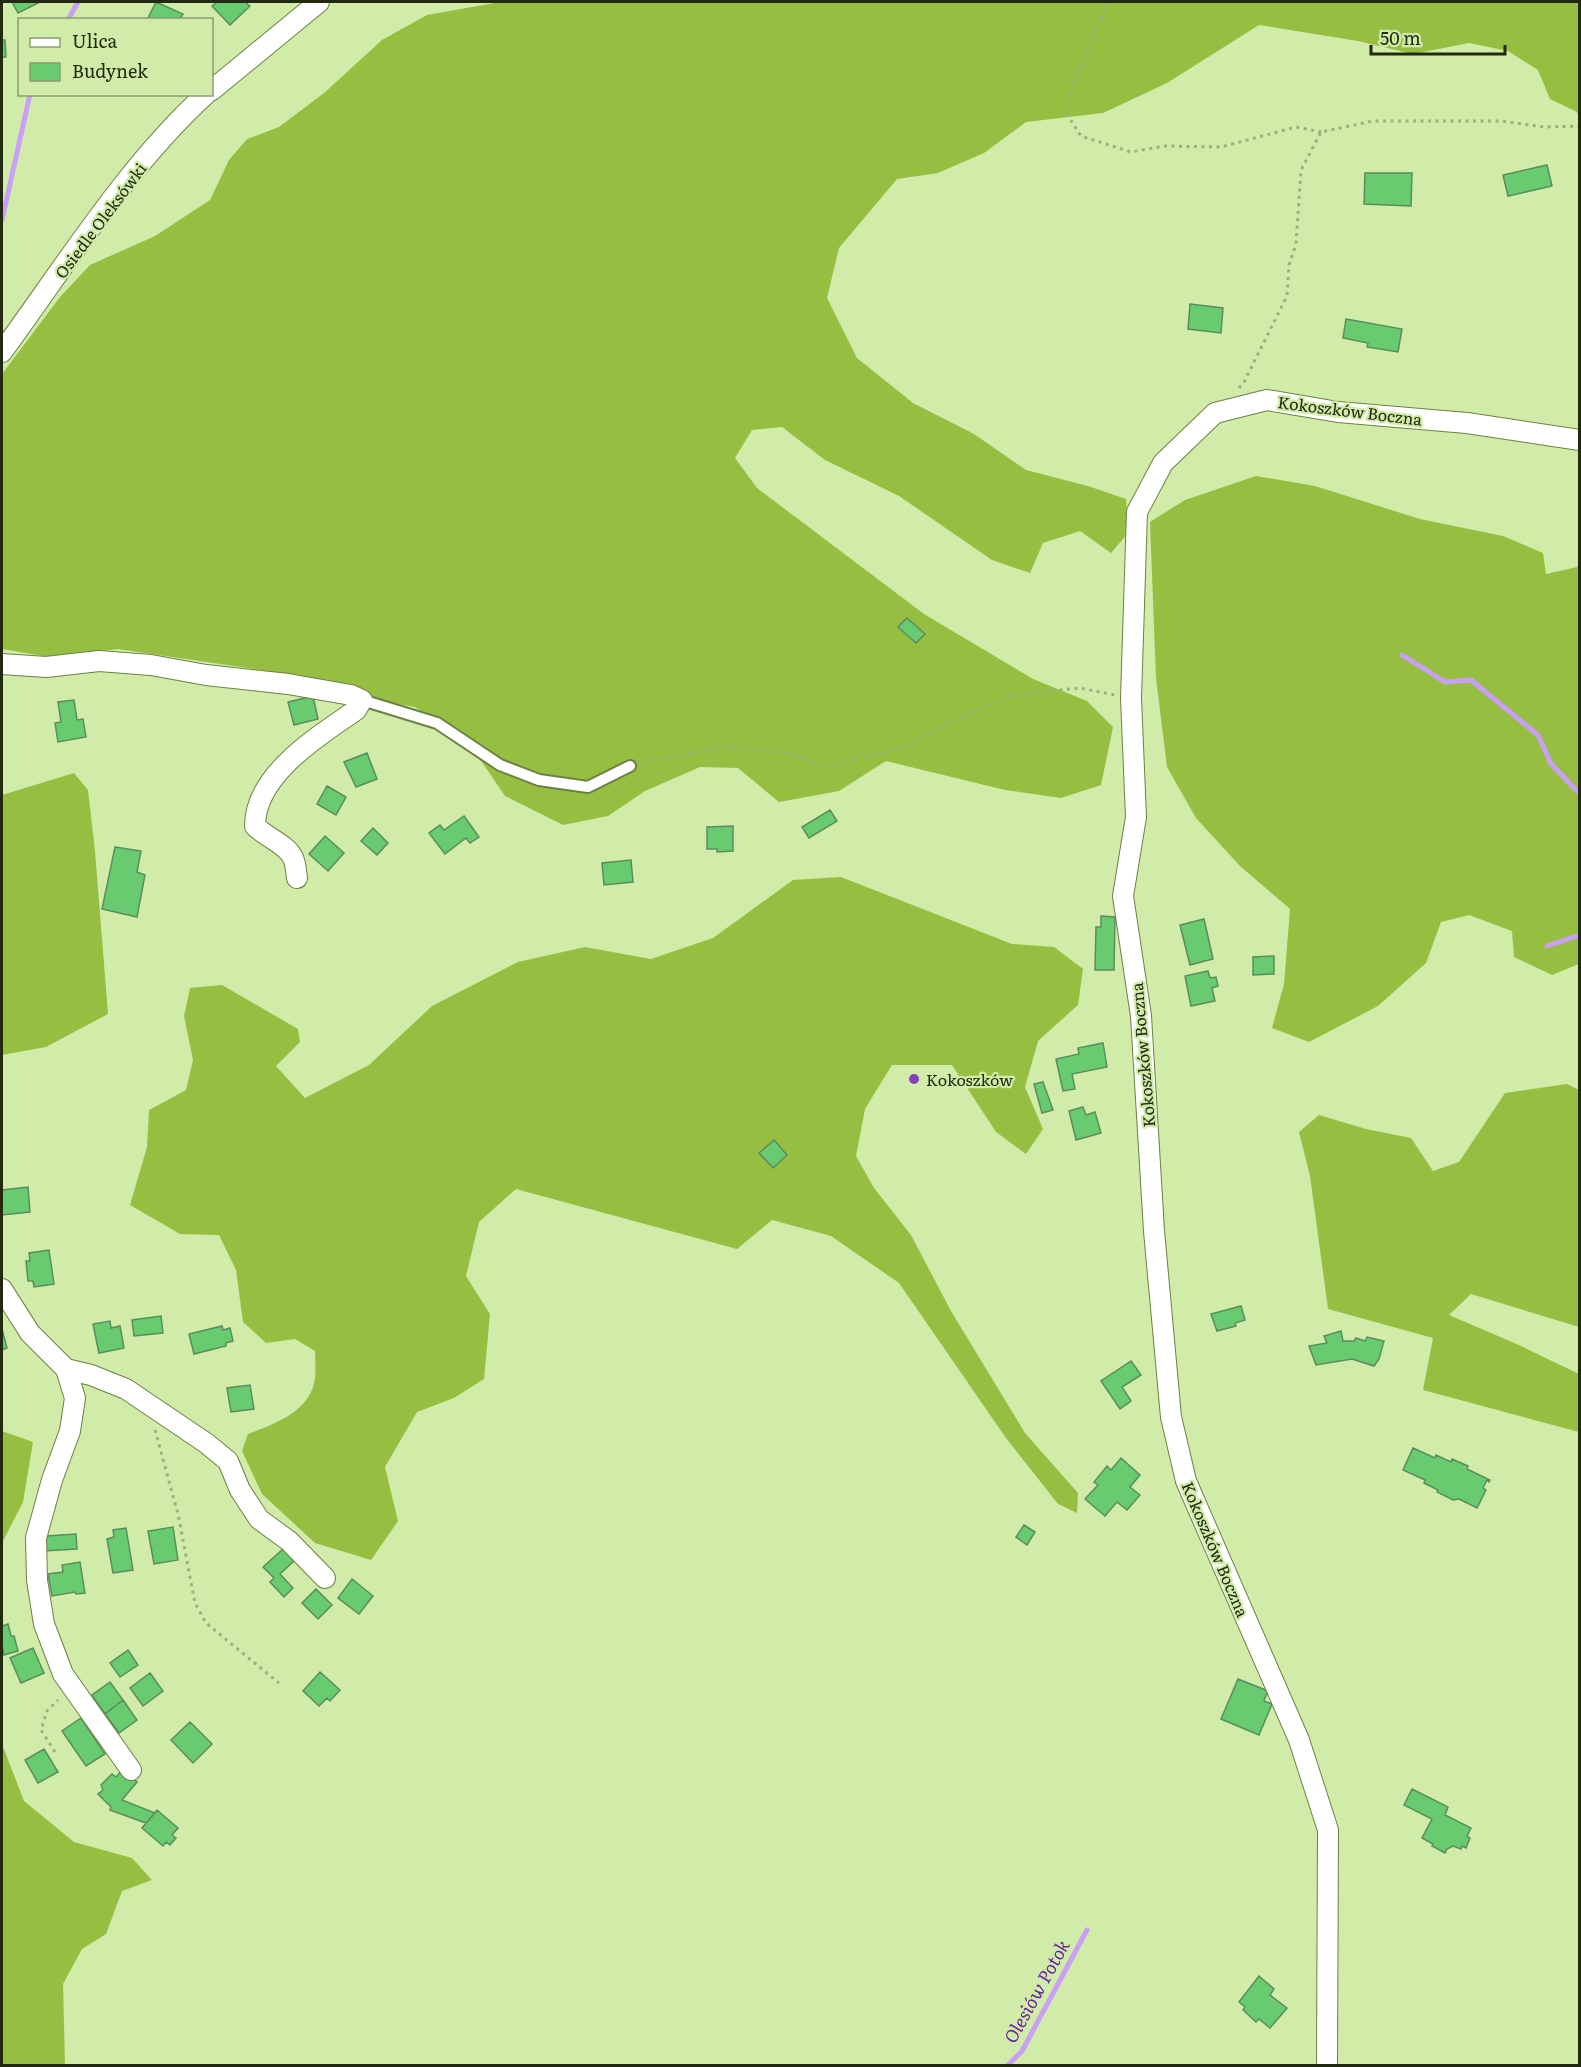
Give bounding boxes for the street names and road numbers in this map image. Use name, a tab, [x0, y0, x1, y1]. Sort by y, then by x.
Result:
street label: Osiedle Oleksówki	[48, 157, 152, 283]
street label: Kokoszków Boczna	[1276, 389, 1424, 431]
street label: Kokoszków Boczna	[1124, 981, 1160, 1128]
street label: Kokoszków Boczna	[1177, 1477, 1256, 1621]

